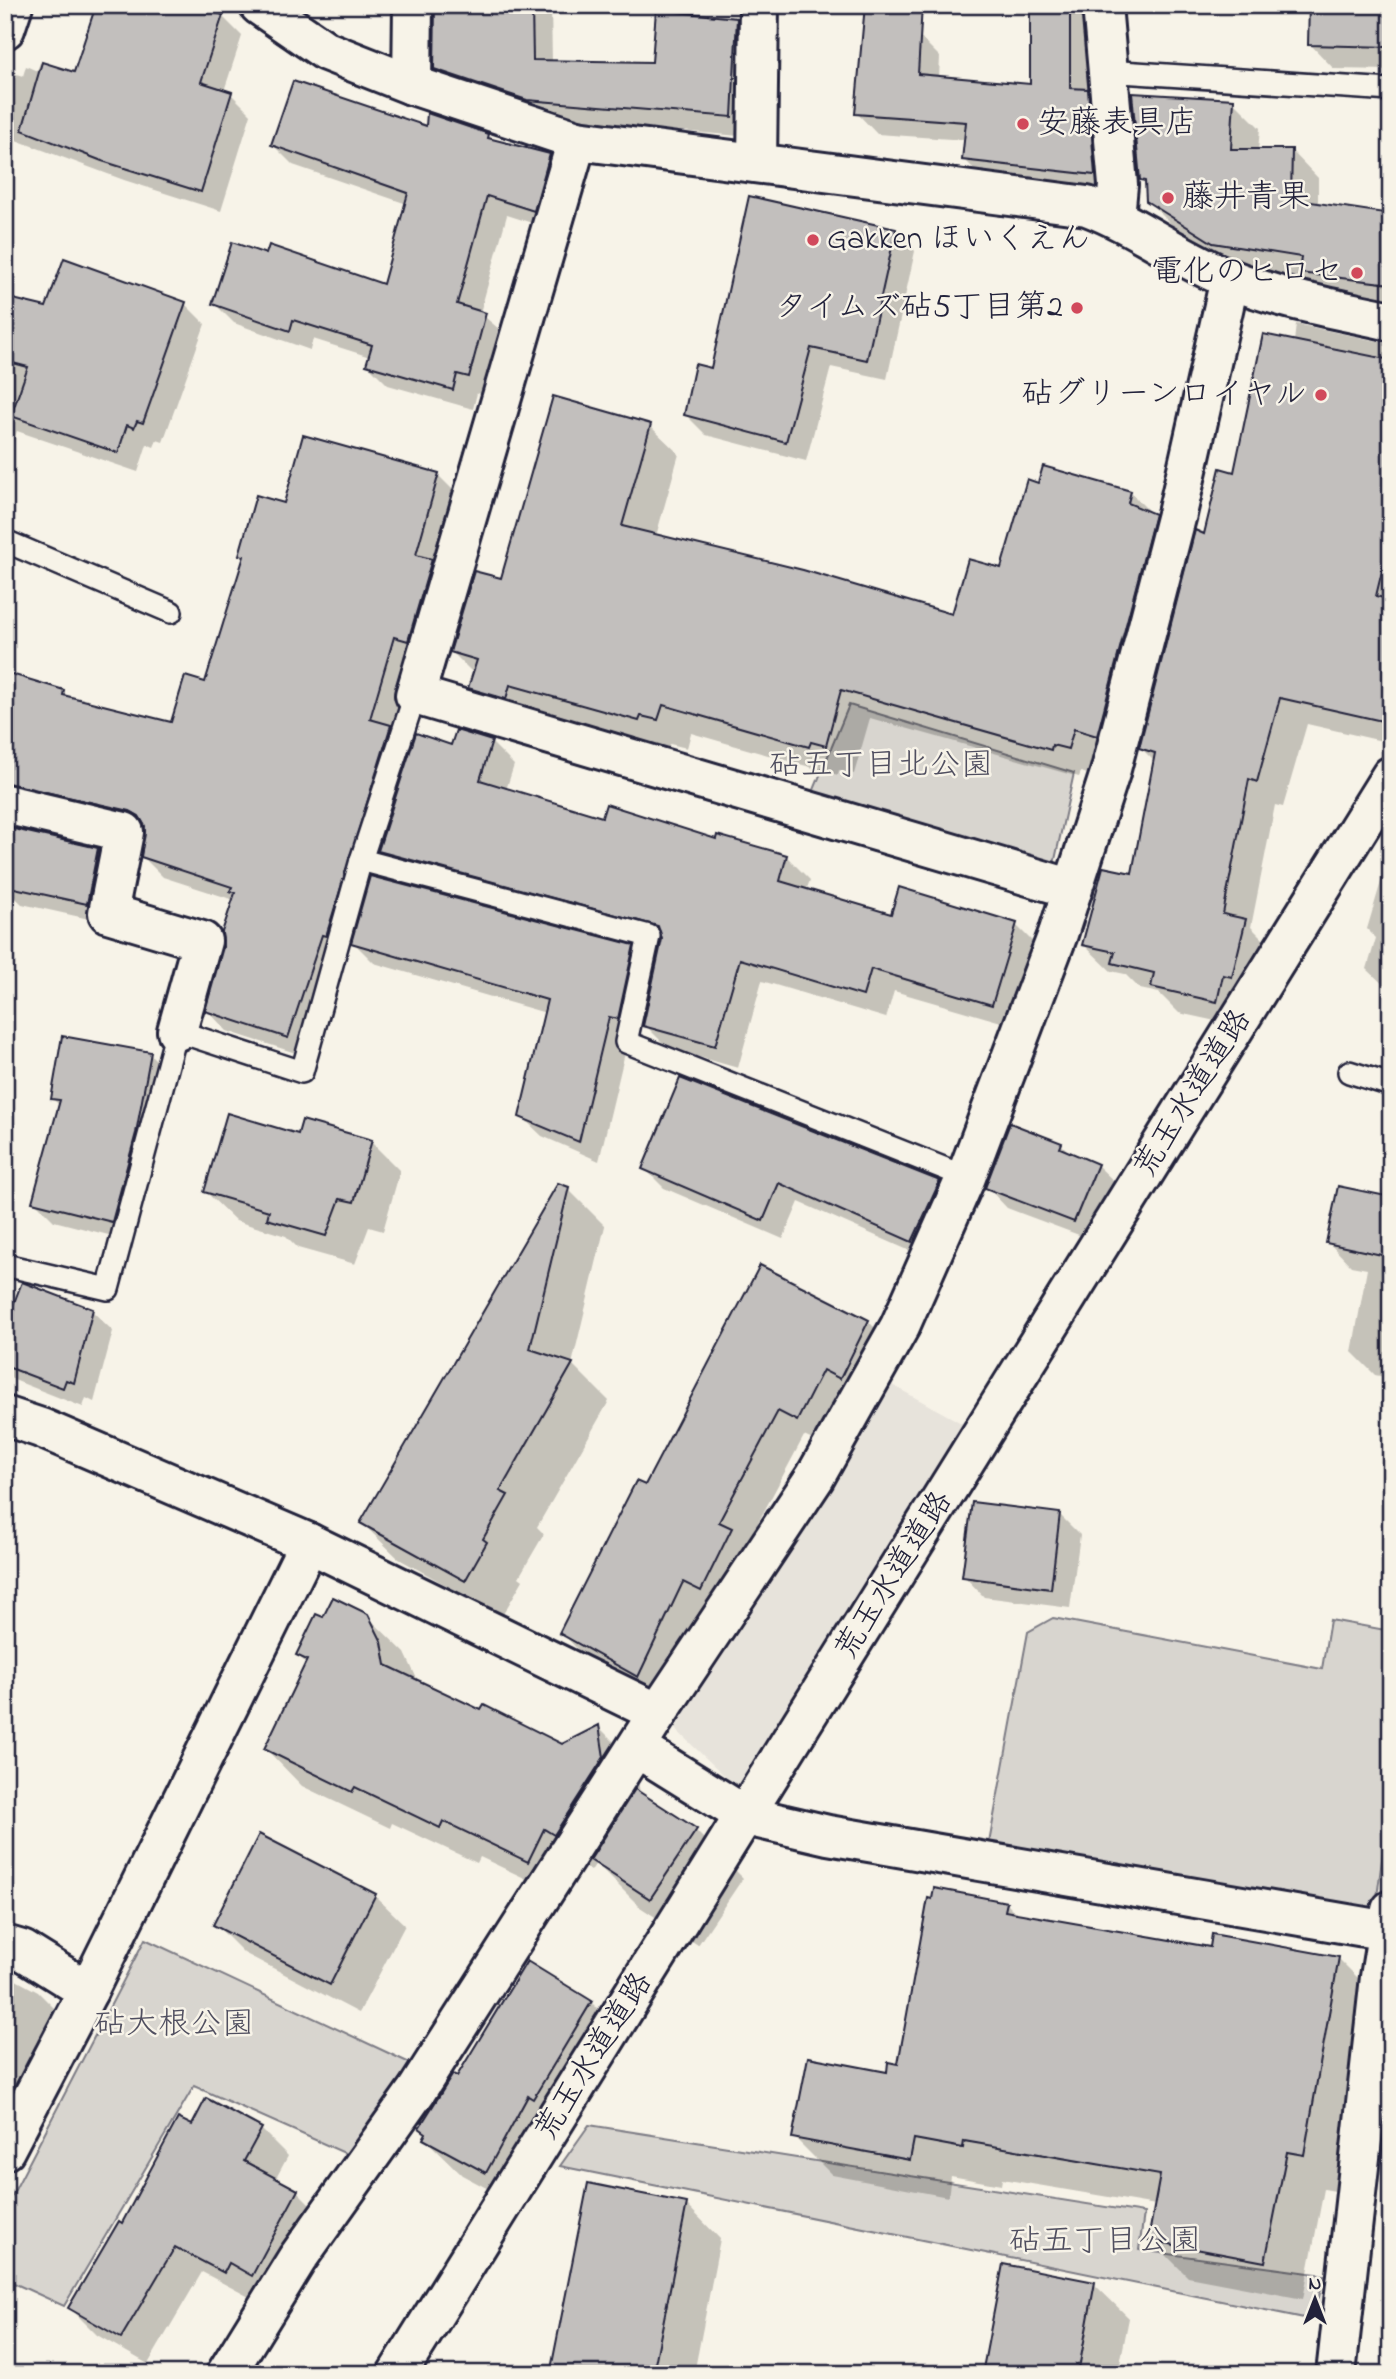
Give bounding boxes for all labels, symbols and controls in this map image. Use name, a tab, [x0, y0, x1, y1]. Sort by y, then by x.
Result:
place label: 安藤表具店	[1037, 101, 1197, 148]
marker: 安藤表具店	[1015, 116, 1031, 132]
place label: 藤井青果	[1182, 175, 1310, 222]
marker: 藤井青果	[1160, 190, 1176, 206]
place label: Gakken ほいくえん	[827, 217, 1091, 264]
marker: Gakken ほいくえん	[805, 232, 821, 248]
place label: 電化のヒロセ	[1151, 250, 1343, 297]
marker: 電化のヒロセ	[1349, 265, 1365, 281]
place label: タイムズ砧5丁目第2	[775, 285, 1063, 332]
marker: タイムズ砧5丁目第2	[1069, 300, 1085, 316]
place label: 砧グリーンロイヤル	[1022, 372, 1307, 419]
marker: 砧グリーンロイヤル	[1313, 387, 1329, 403]
park label: 砧五丁目北公園	[769, 743, 993, 790]
street label: 荒玉水道道路	[1123, 1000, 1265, 1188]
street label: 荒玉水道道路	[824, 1482, 966, 1670]
street label: 荒玉水道道路	[524, 1963, 666, 2151]
park label: 砧大根公園	[94, 2002, 254, 2049]
park label: 砧五丁目公園	[1009, 2219, 1201, 2266]
north arrow	[1280, 2264, 1350, 2334]
text: N	[1309, 2271, 1322, 2298]

